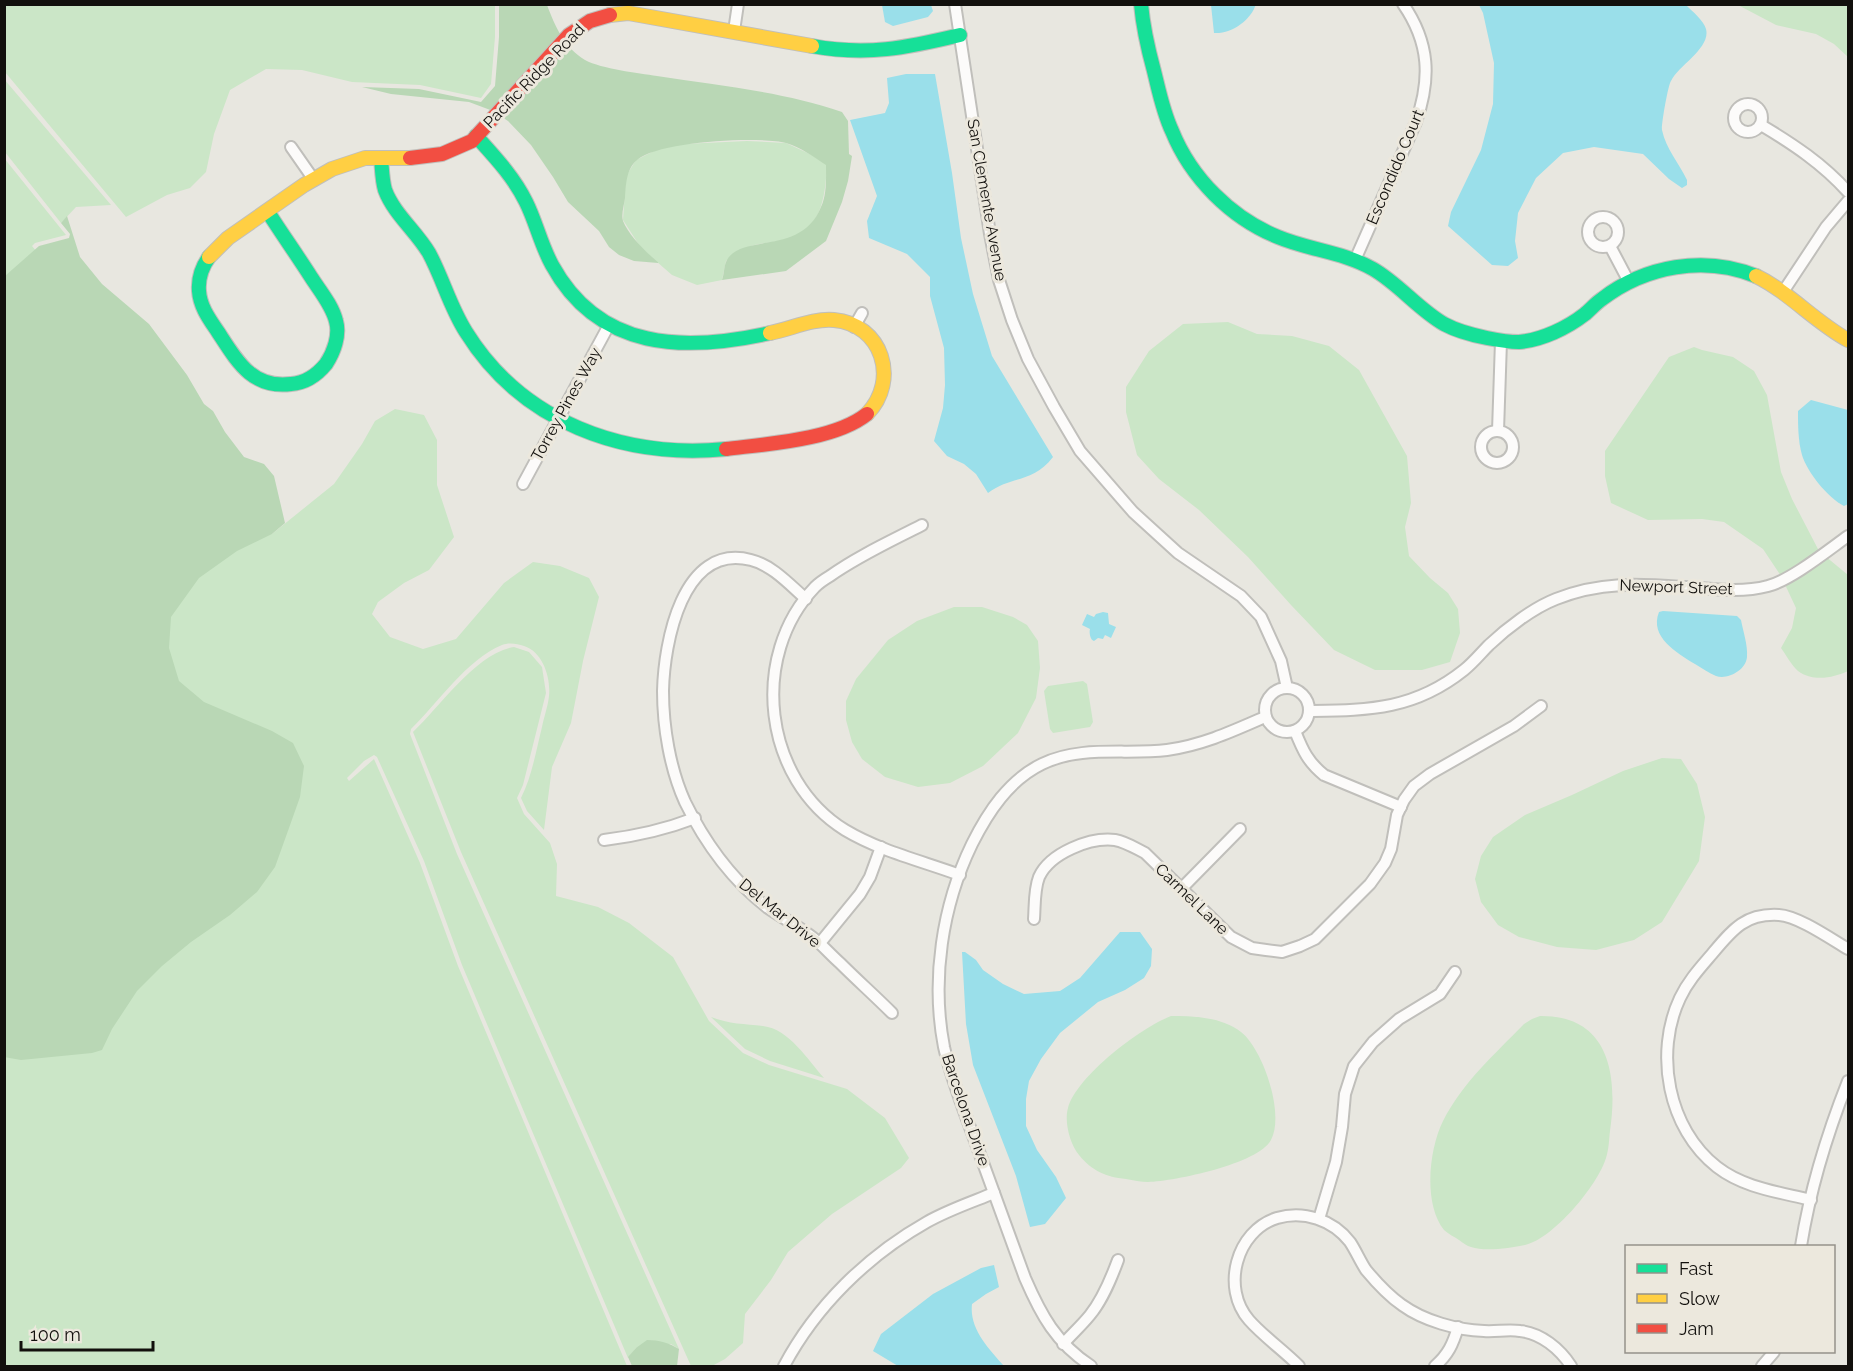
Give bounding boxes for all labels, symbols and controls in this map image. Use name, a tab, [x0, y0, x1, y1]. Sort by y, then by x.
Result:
street label: Pacific Ridge Road	[479, 20, 589, 132]
street label: Escondido Court	[1362, 106, 1428, 227]
street label: San Clemente Avenue	[963, 117, 1011, 283]
street label: Torrey Pines Way	[527, 344, 605, 464]
street label: Newport Street	[1619, 576, 1734, 598]
street label: Carmel Lane	[1152, 859, 1232, 939]
street label: Del Mar Drive	[736, 874, 824, 952]
street label: Barcelona Drive	[938, 1052, 994, 1168]
legend	[1625, 1245, 1835, 1353]
text: Fast	[1679, 1258, 1713, 1279]
text: Slow	[1679, 1288, 1720, 1309]
scale bar	[21, 1314, 153, 1352]
text: Jam	[1679, 1318, 1714, 1339]
text: 100 m	[30, 1324, 81, 1345]

